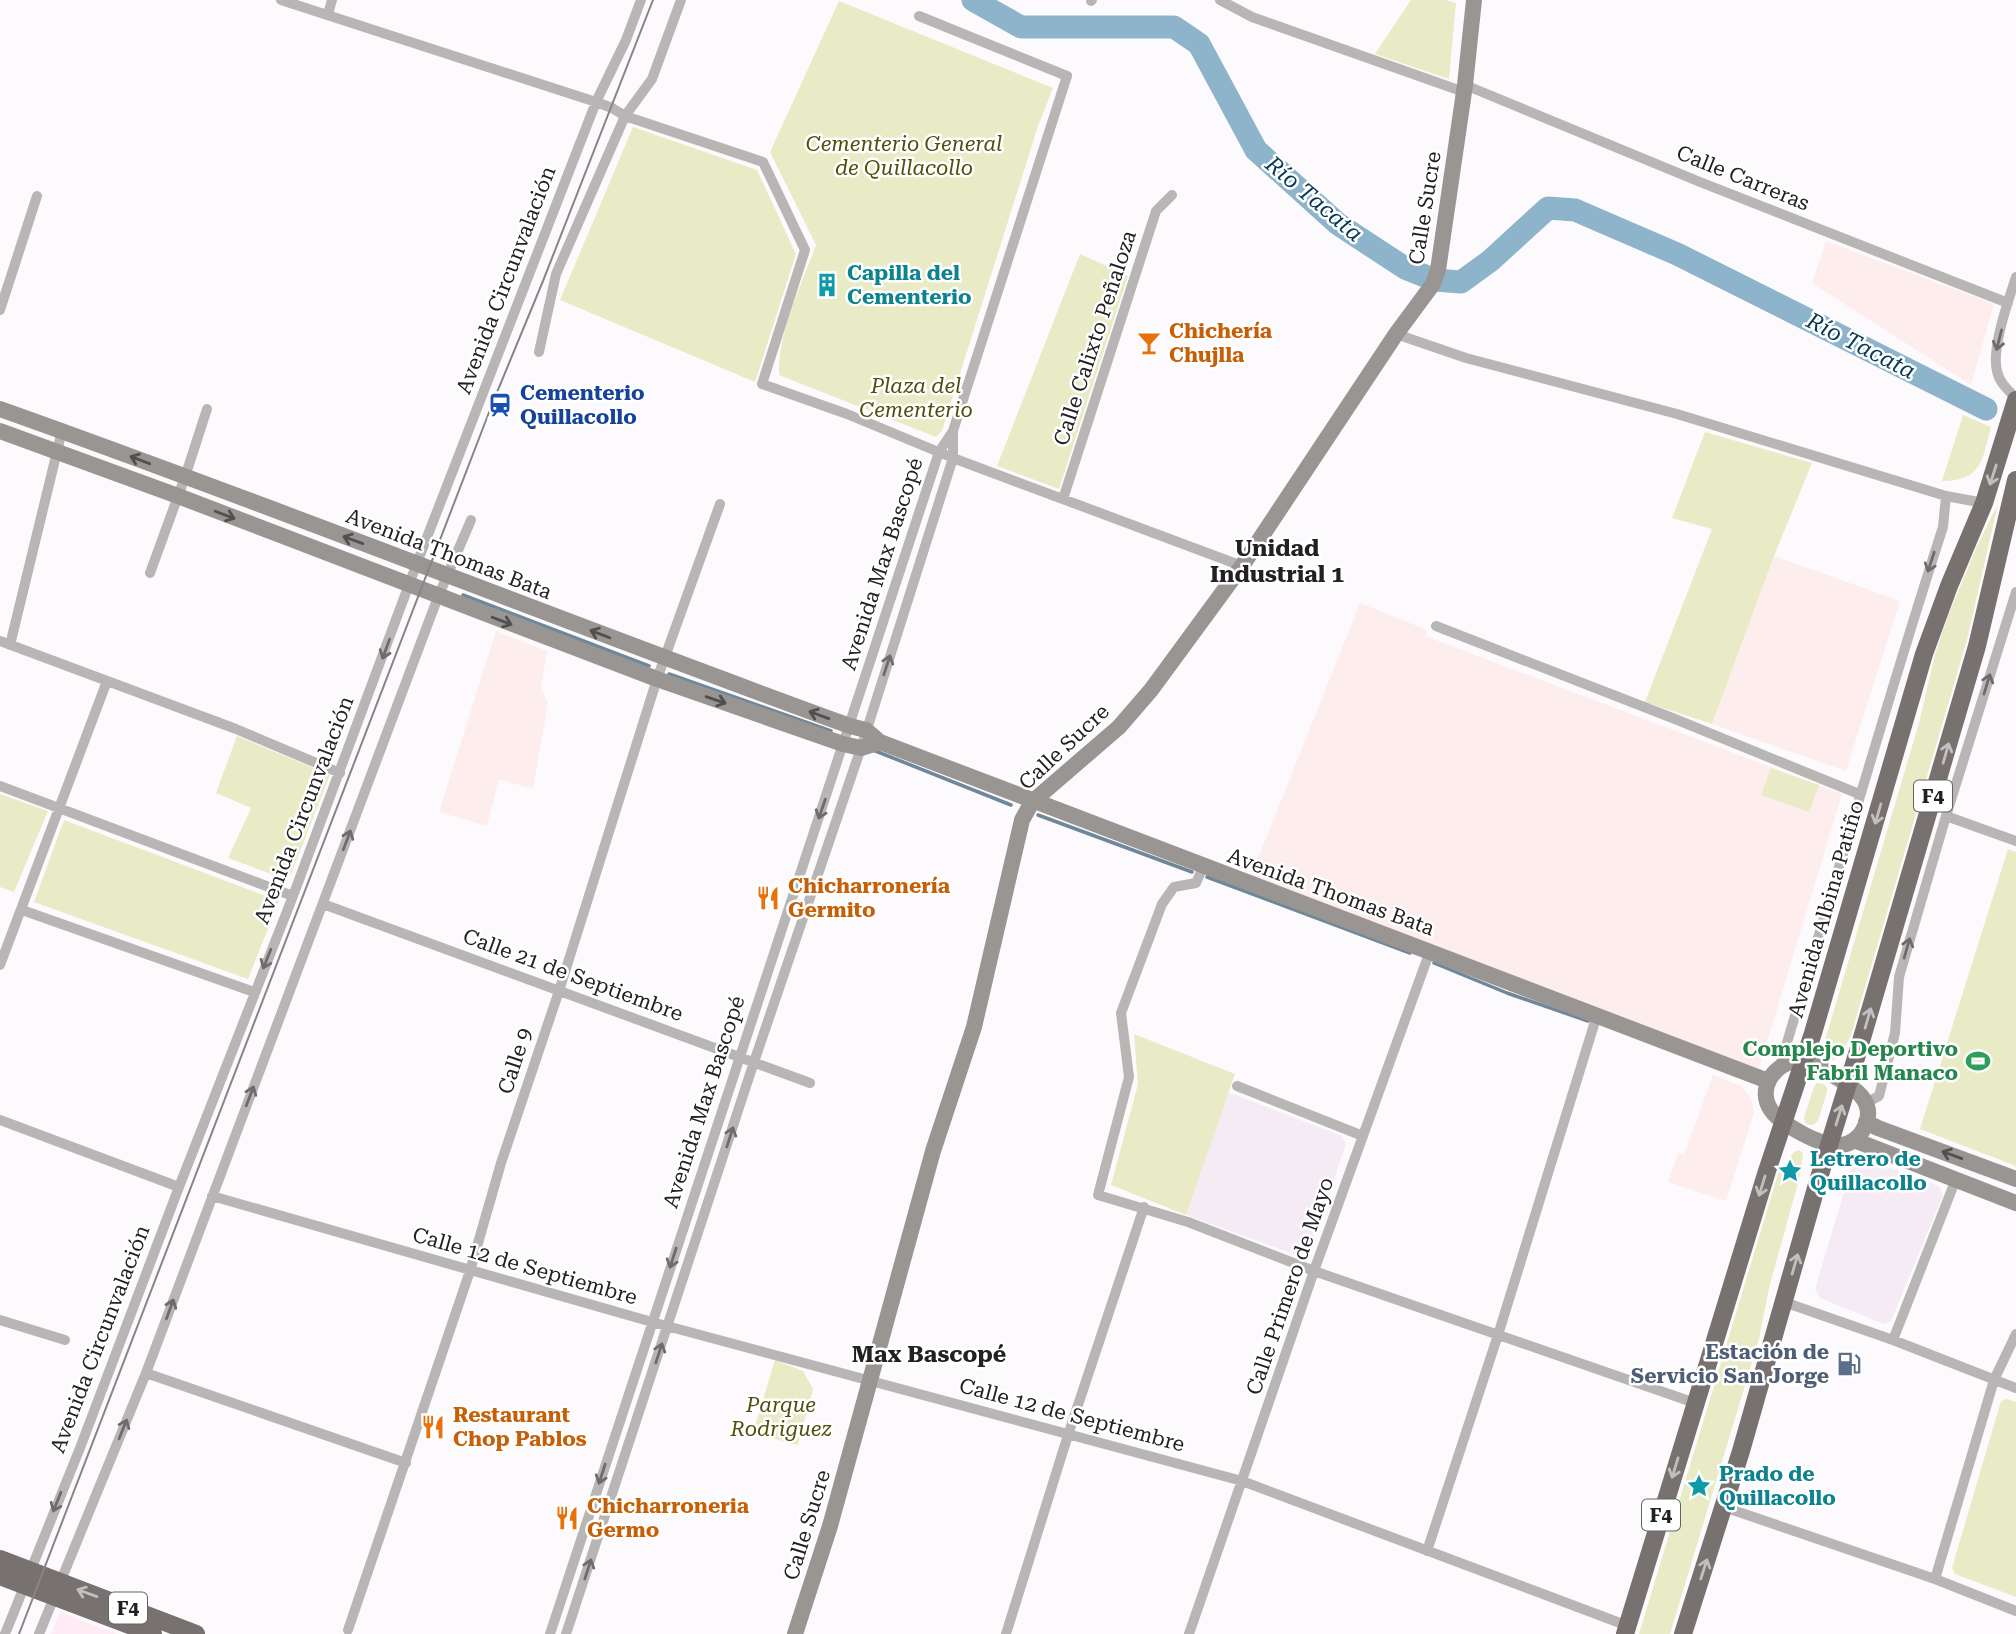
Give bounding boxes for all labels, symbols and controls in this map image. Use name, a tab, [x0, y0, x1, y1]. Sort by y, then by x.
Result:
park label: Cementerio General de Quillacollo	[806, 132, 1002, 180]
street label: Calle Carreras	[1673, 140, 1813, 216]
water label: Río Tacata	[1259, 150, 1368, 248]
street label: Calle Sucre	[1404, 150, 1446, 266]
street label: Avenida Circunvalación	[451, 162, 561, 397]
street label: Calle Calixto Peñaloza	[1049, 227, 1141, 449]
place label: Capilla del Cementerio	[847, 261, 972, 309]
building icon: Capilla del Cementerio	[813, 271, 841, 299]
water label: Río Tacata	[1801, 307, 1920, 385]
place label: Chichería Chujlla	[1169, 319, 1273, 367]
one-way arrow	[1992, 328, 2005, 351]
bar icon: Chichería Chujlla	[1135, 329, 1163, 357]
park label: Plaza del Cementerio	[859, 374, 973, 422]
place label: Cementerio Quillacollo	[520, 381, 645, 429]
station icon: Cementerio Quillacollo	[486, 391, 514, 419]
one-way arrow	[130, 453, 152, 466]
street label: Avenida Max Bascopé	[836, 455, 928, 673]
one-way arrow	[1986, 464, 1999, 486]
street label: Avenida Thomas Bata	[343, 504, 556, 605]
one-way arrow	[213, 509, 235, 522]
one-way arrow	[343, 532, 365, 545]
district label: Unidad Industrial 1	[1210, 535, 1344, 588]
one-way arrow	[1924, 551, 1937, 573]
one-way arrow	[491, 616, 513, 628]
one-way arrow	[590, 627, 612, 640]
one-way arrow	[378, 638, 391, 660]
one-way arrow	[881, 654, 894, 676]
one-way arrow	[1982, 673, 1995, 695]
street label: Avenida Circunvalación	[249, 692, 359, 927]
one-way arrow	[704, 695, 726, 707]
street label: Calle Sucre	[1014, 699, 1114, 795]
one-way arrow	[808, 707, 830, 720]
one-way arrow	[1940, 742, 1953, 764]
road number: F4	[1914, 780, 1952, 811]
one-way arrow	[815, 798, 828, 820]
street label: Avenida Albina Patiño	[1783, 798, 1869, 1020]
one-way arrow	[1870, 802, 1883, 824]
one-way arrow	[341, 830, 354, 852]
street label: Avenida Thomas Bata	[1224, 843, 1438, 941]
place label: Chicharronería Germito	[788, 874, 951, 922]
restaurant icon: Chicharronería Germito	[754, 884, 782, 912]
street label: Calle 21 de Septiembre	[460, 924, 686, 1026]
one-way arrow	[1902, 938, 1915, 960]
one-way arrow	[260, 948, 273, 970]
street label: Avenida Max Bascopé	[658, 993, 750, 1211]
one-way arrow	[1863, 1008, 1876, 1030]
street label: Calle 9	[493, 1025, 537, 1097]
place label: Complejo Deportivo Fabril Manaco	[1743, 1037, 1958, 1085]
sports icon: Complejo Deportivo Fabril Manaco	[1964, 1047, 1992, 1075]
one-way arrow	[244, 1086, 257, 1108]
one-way arrow	[1833, 1104, 1846, 1126]
one-way arrow	[724, 1126, 737, 1148]
place label: Letrero de Quillacollo	[1810, 1147, 1927, 1195]
one-way arrow	[1941, 1148, 1963, 1160]
place icon: Letrero de Quillacollo	[1776, 1157, 1804, 1185]
street label: Calle Primero de Mayo	[1241, 1174, 1339, 1398]
one-way arrow	[1755, 1175, 1768, 1197]
street label: Avenida Circunvalación	[45, 1221, 155, 1456]
street label: Calle 12 de Septiembre	[410, 1222, 640, 1310]
one-way arrow	[666, 1246, 678, 1268]
one-way arrow	[1789, 1253, 1802, 1275]
one-way arrow	[164, 1299, 177, 1321]
place label: Estación de Servicio San Jorge	[1631, 1340, 1829, 1388]
district label: Max Bascopé	[852, 1341, 1006, 1368]
one-way arrow	[654, 1343, 666, 1365]
fuel station icon: Estación de Servicio San Jorge	[1835, 1350, 1863, 1378]
street label: Calle 12 de Septiembre	[957, 1373, 1187, 1457]
park label: Parque Rodriguez	[729, 1393, 832, 1441]
place label: Restaurant Chop Pablos	[453, 1403, 587, 1451]
restaurant icon: Restaurant Chop Pablos	[419, 1413, 447, 1441]
one-way arrow	[117, 1419, 130, 1440]
one-way arrow	[1668, 1457, 1681, 1479]
one-way arrow	[595, 1462, 608, 1484]
place label: Prado de Quillacollo	[1719, 1462, 1836, 1510]
street label: Calle Sucre	[779, 1467, 835, 1583]
place icon: Prado de Quillacollo	[1685, 1472, 1713, 1500]
one-way arrow	[49, 1491, 62, 1512]
place label: Chicharroneria Germo	[587, 1494, 750, 1542]
road number: F4	[1642, 1499, 1680, 1530]
restaurant icon: Chicharroneria Germo	[553, 1504, 581, 1532]
one-way arrow	[1699, 1558, 1712, 1580]
one-way arrow	[583, 1559, 595, 1581]
one-way arrow	[76, 1586, 98, 1598]
road number: F4	[109, 1592, 147, 1624]

